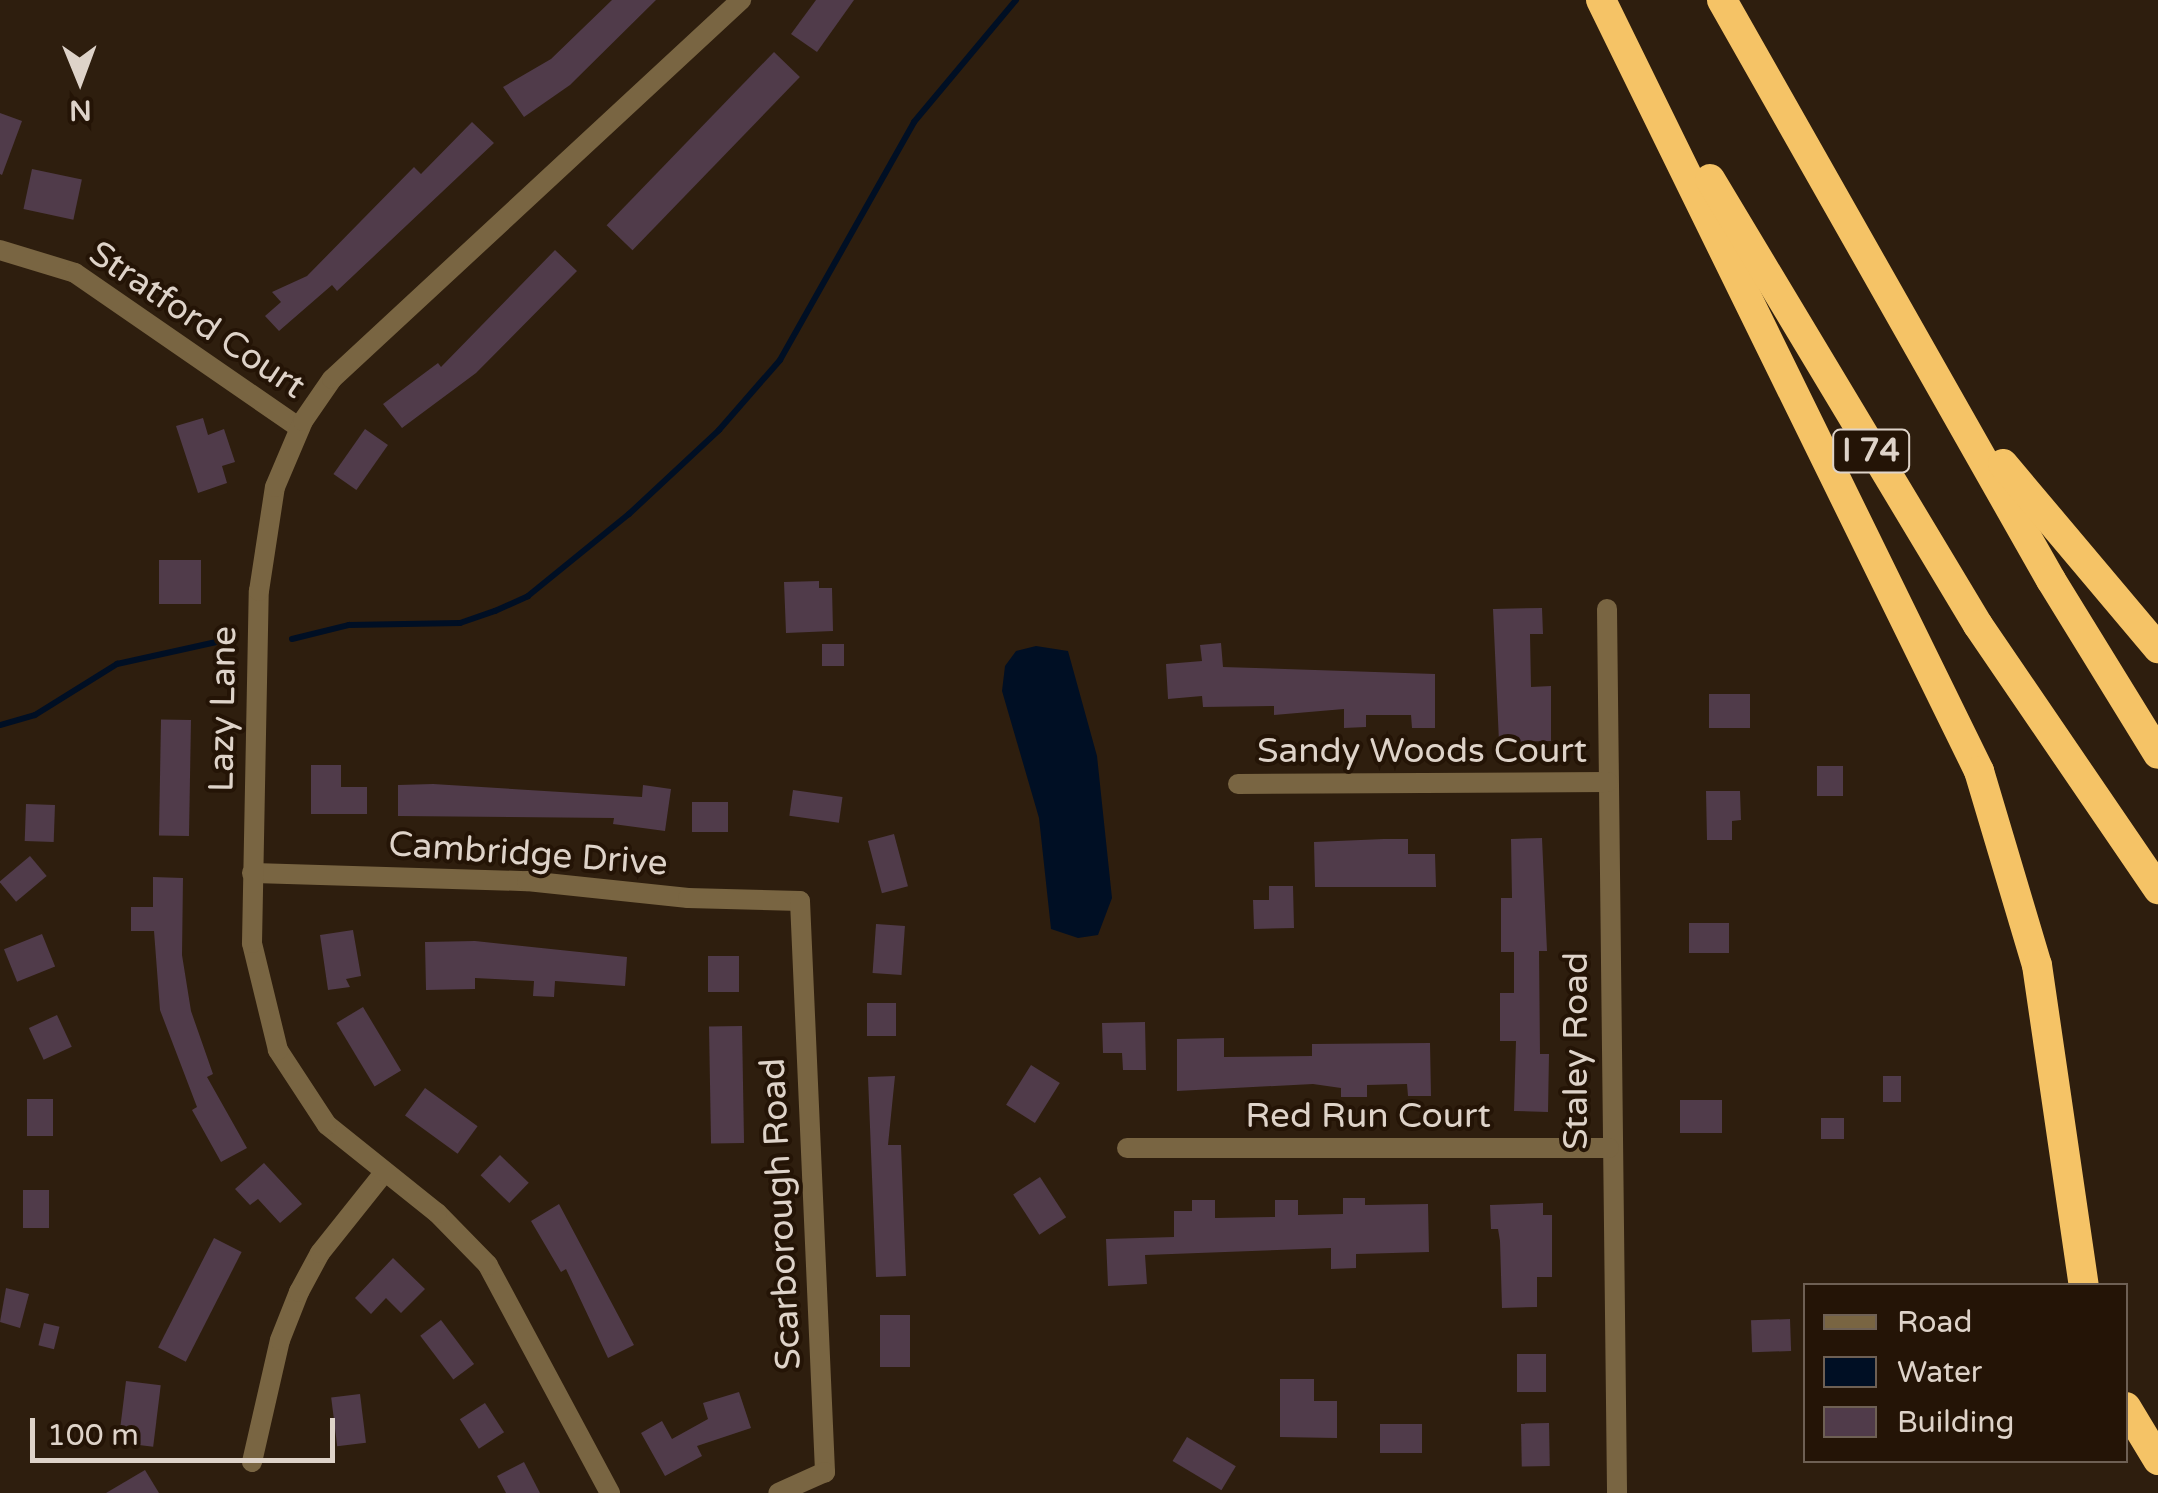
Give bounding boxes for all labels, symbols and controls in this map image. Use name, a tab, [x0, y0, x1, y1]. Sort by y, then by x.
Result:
north arrow	[30, 30, 130, 130]
text: N	[69, 93, 92, 127]
street label: Stratford Court	[81, 232, 313, 408]
road number: I 74	[1831, 424, 1911, 478]
street label: Lazy Lane	[201, 626, 245, 792]
street label: Sandy Woods Court	[1257, 730, 1587, 772]
street label: Cambridge Drive	[387, 823, 669, 885]
street label: Staley Road	[1555, 952, 1597, 1150]
street label: Scarborough Road	[752, 1057, 810, 1371]
street label: Red Run Court	[1245, 1095, 1491, 1137]
legend	[1803, 1283, 2128, 1463]
text: Road	[1897, 1304, 1972, 1341]
text: Water	[1897, 1354, 1982, 1391]
scale bar	[35, 1398, 340, 1460]
text: Building	[1897, 1404, 2014, 1441]
text: 100 m	[47, 1417, 139, 1454]

